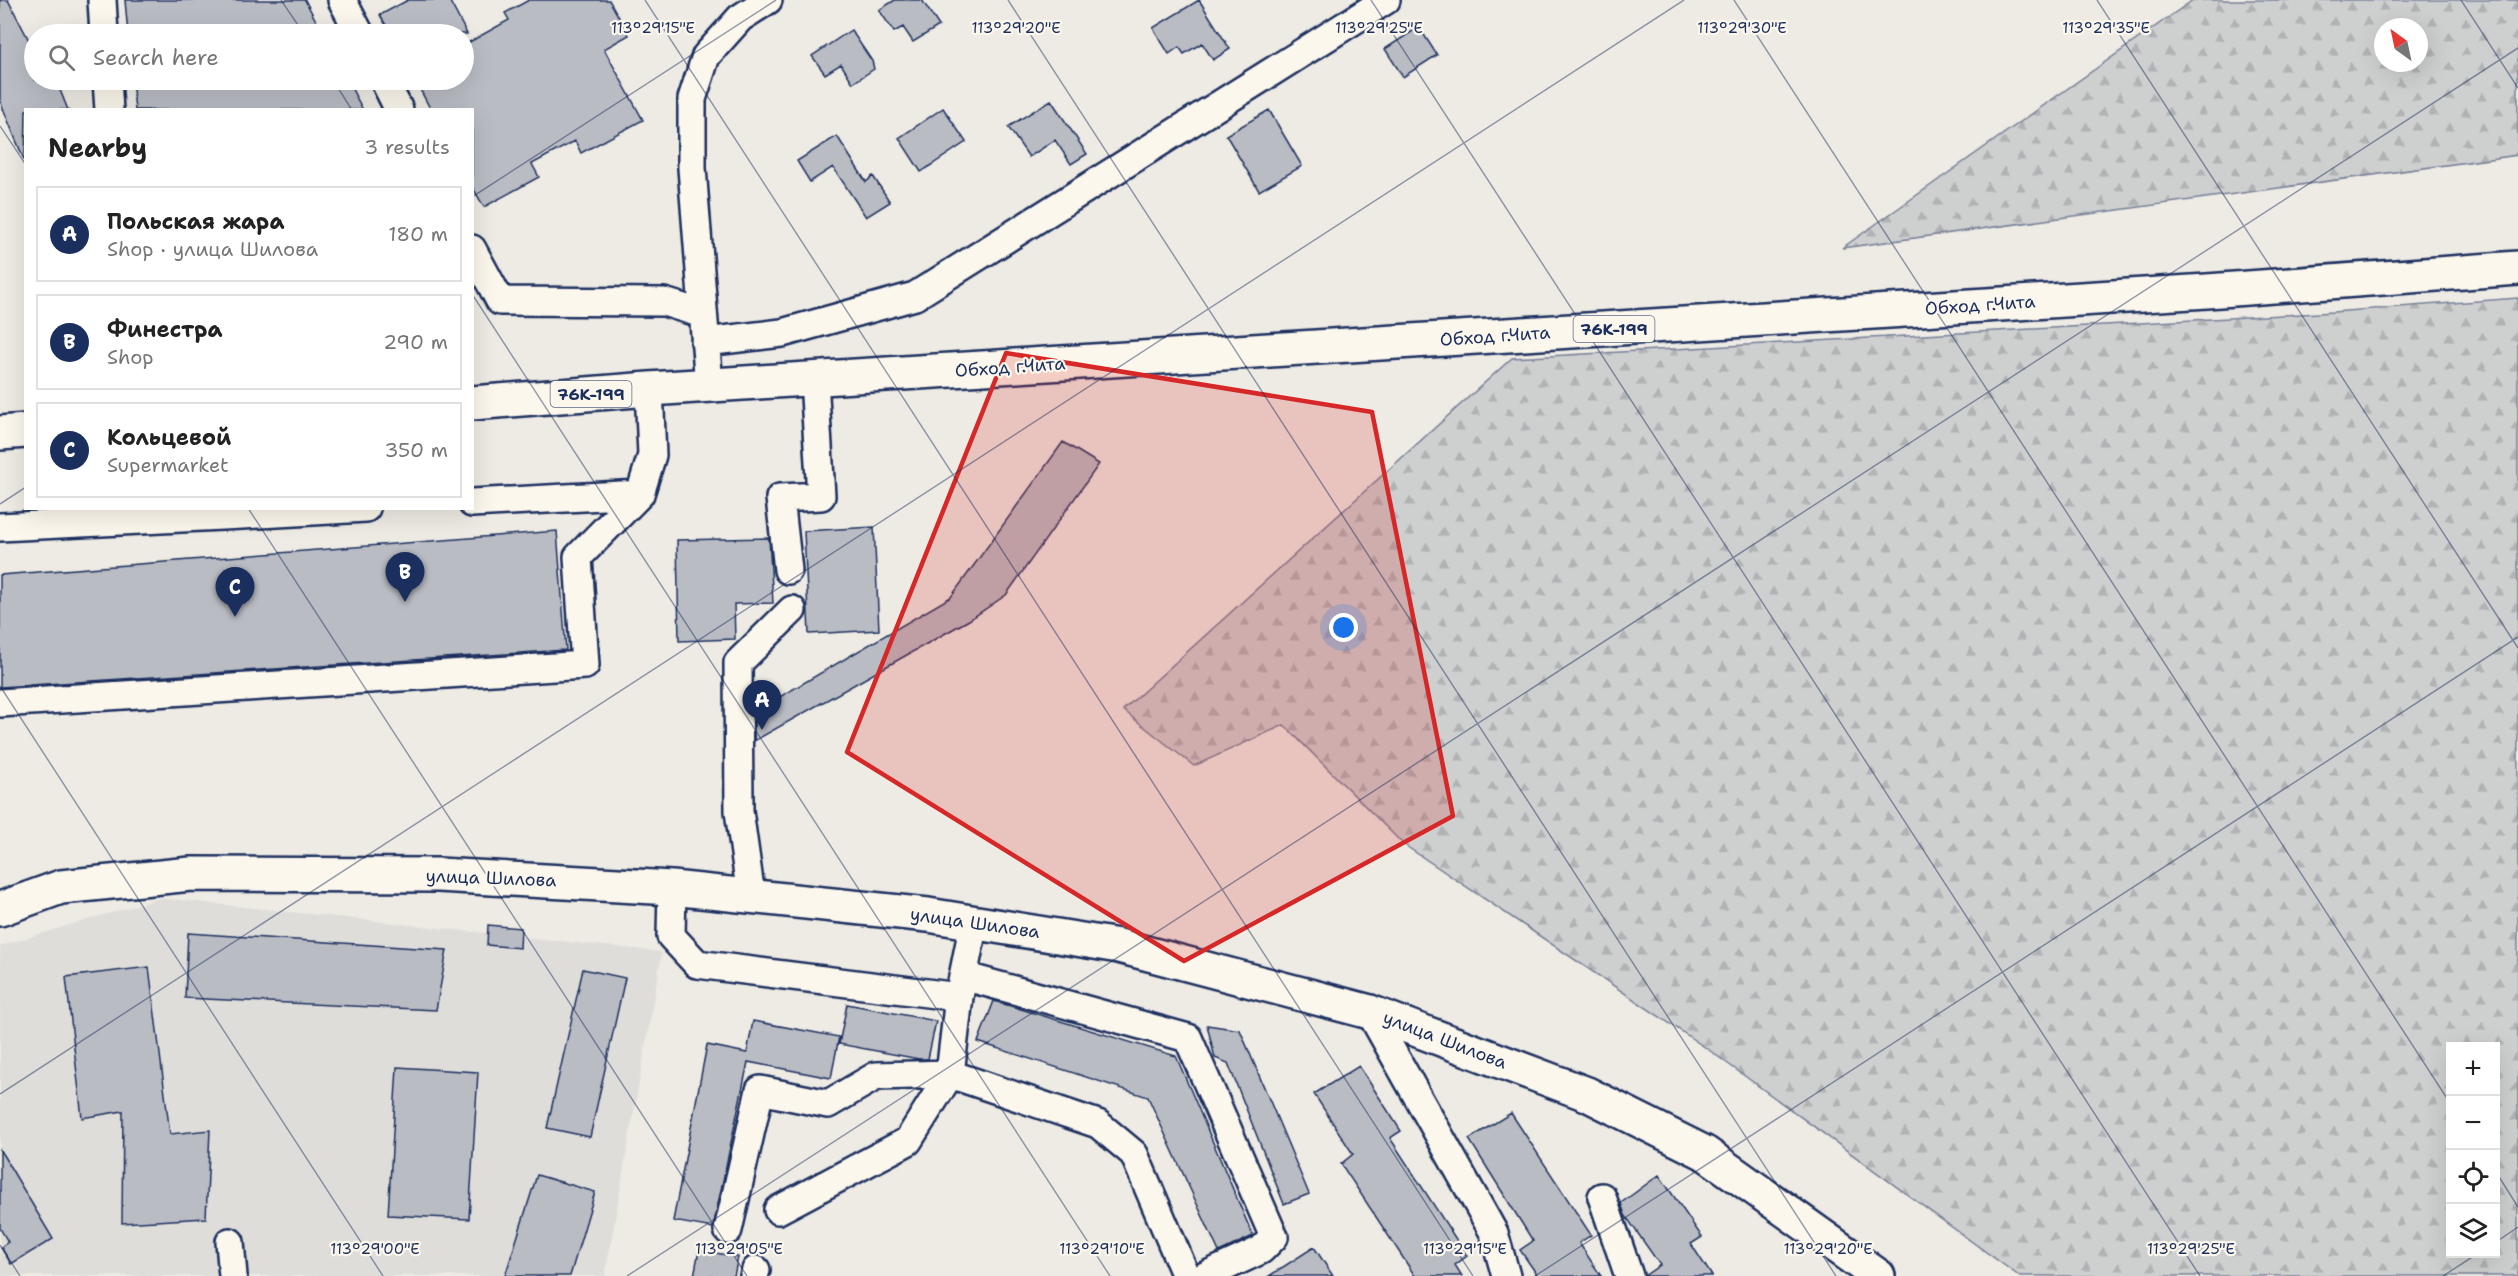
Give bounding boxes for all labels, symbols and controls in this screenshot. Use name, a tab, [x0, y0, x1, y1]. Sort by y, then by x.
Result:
text: 113°29'15"E	[611, 18, 695, 38]
text: 113°29'20"E	[971, 18, 1061, 38]
text: 113°29'25"E	[1335, 18, 1423, 38]
text: 113°29'30"E	[1697, 18, 1787, 38]
text: 113°29'35"E	[2062, 18, 2150, 38]
north arrow	[2374, 18, 2428, 72]
search box	[24, 24, 474, 90]
icon: search	[45, 41, 78, 74]
text: Search here	[93, 43, 219, 72]
text: Nearby	[48, 130, 147, 165]
text: 3 results	[364, 134, 450, 160]
text: Польская жара	[107, 207, 285, 236]
text: A	[62, 221, 77, 247]
text: 180 m	[388, 221, 448, 247]
text: Shop · улица Шилова	[107, 236, 318, 262]
street label: Обход г.Чита	[1924, 289, 2036, 321]
text: Финестра	[107, 315, 223, 344]
road number: 76К-199	[1574, 316, 1654, 342]
street label: Обход г.Чита	[1439, 320, 1551, 352]
text: B	[63, 329, 76, 355]
text: 290 m	[383, 329, 448, 355]
text: Shop	[107, 344, 154, 370]
street label: Обход г.Чита	[954, 351, 1066, 383]
road number: 76К-199	[550, 381, 632, 407]
text: Кольцевой	[107, 423, 231, 452]
text: C	[63, 437, 76, 463]
text: 350 m	[384, 437, 448, 463]
text: Supermarket	[107, 452, 229, 478]
pin: B	[386, 552, 424, 602]
pin: C	[216, 568, 254, 617]
your location	[1329, 613, 1358, 642]
pin: A	[742, 680, 782, 730]
street label: улица Шилова	[425, 864, 557, 892]
street label: улица Шилова	[909, 902, 1041, 944]
street label: улица Шилова	[1380, 1005, 1510, 1075]
map controls	[2446, 1042, 2500, 1258]
button: +	[2446, 1042, 2500, 1096]
button: −	[2446, 1096, 2500, 1150]
button: locate	[2446, 1150, 2500, 1204]
button: layers	[2446, 1204, 2500, 1258]
text: 113°29'00"E	[330, 1239, 420, 1259]
text: 113°29'05"E	[695, 1239, 783, 1259]
text: 113°29'10"E	[1059, 1239, 1145, 1259]
text: 113°29'15"E	[1423, 1239, 1507, 1259]
text: 113°29'20"E	[1783, 1239, 1873, 1259]
text: 113°29'25"E	[2147, 1239, 2235, 1259]

